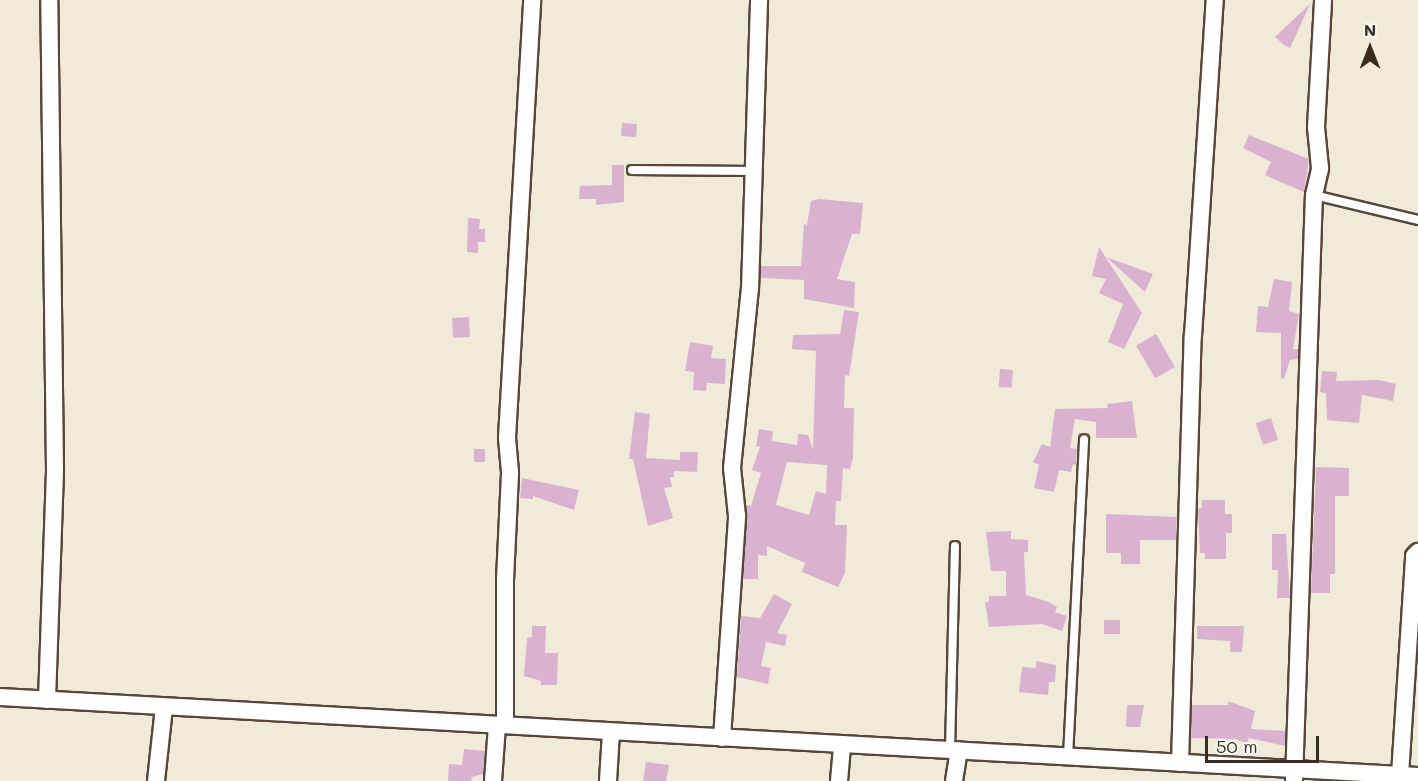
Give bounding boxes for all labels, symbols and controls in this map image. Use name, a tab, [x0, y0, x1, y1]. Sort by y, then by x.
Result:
north arrow	[1340, 18, 1400, 78]
text: N	[1364, 19, 1376, 40]
scale bar	[1208, 724, 1322, 762]
text: 50 m	[1216, 734, 1258, 758]

